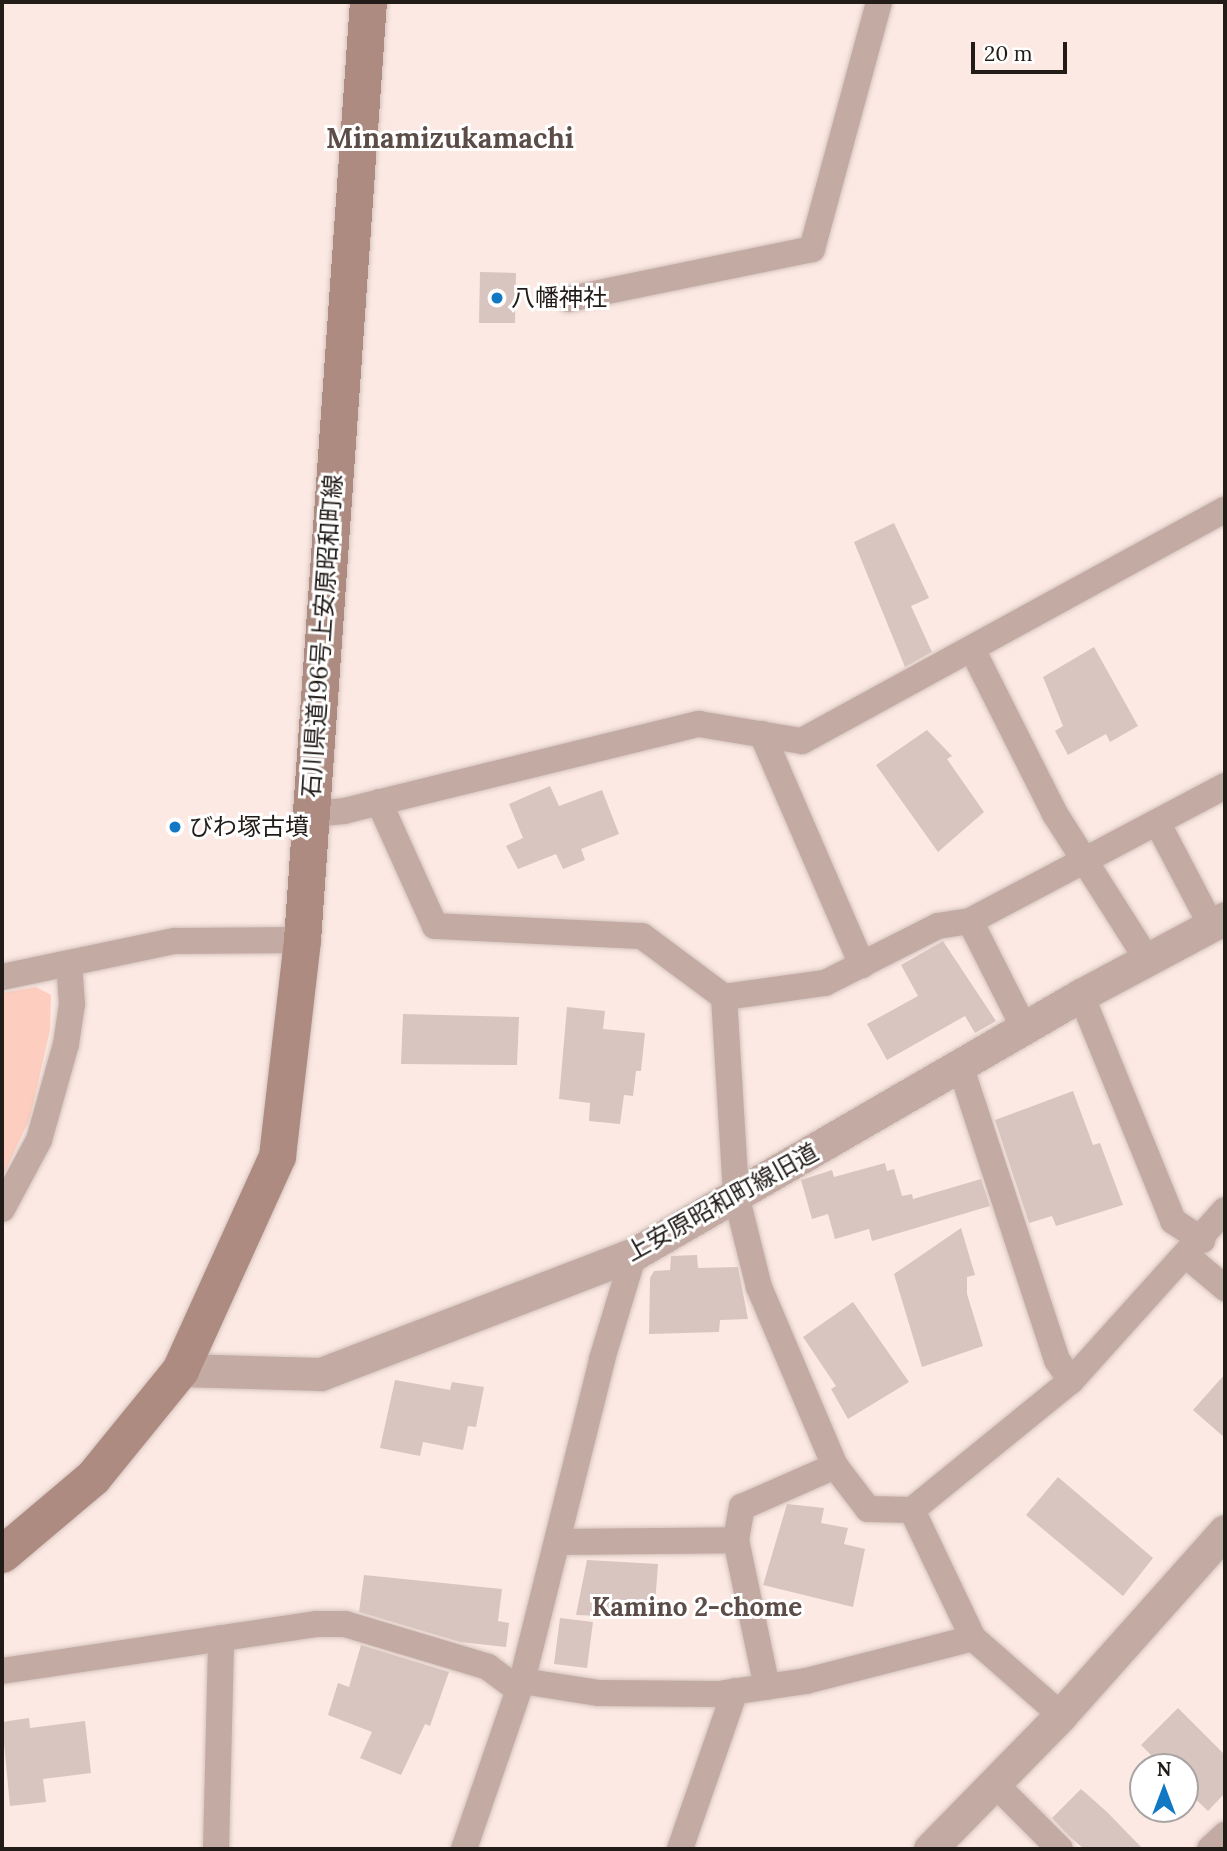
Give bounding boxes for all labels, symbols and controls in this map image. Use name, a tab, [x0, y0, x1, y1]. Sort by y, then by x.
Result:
scale bar	[975, 28, 1071, 72]
text: 20 m	[984, 40, 1033, 67]
district label: Minamizukamachi	[326, 121, 574, 155]
place label: 八幡神社	[511, 284, 607, 312]
marker: 八幡神社	[489, 290, 505, 306]
street label: 石川県道196号上安原昭和町線	[296, 473, 348, 799]
place label: びわ塚古墳	[189, 813, 309, 841]
marker: びわ塚古墳	[167, 819, 183, 835]
street label: 上安原昭和町線旧道	[621, 1137, 823, 1267]
district label: Kamino 2-chome	[592, 1591, 802, 1623]
north arrow	[1129, 1753, 1199, 1823]
text: N	[1157, 1757, 1171, 1781]

